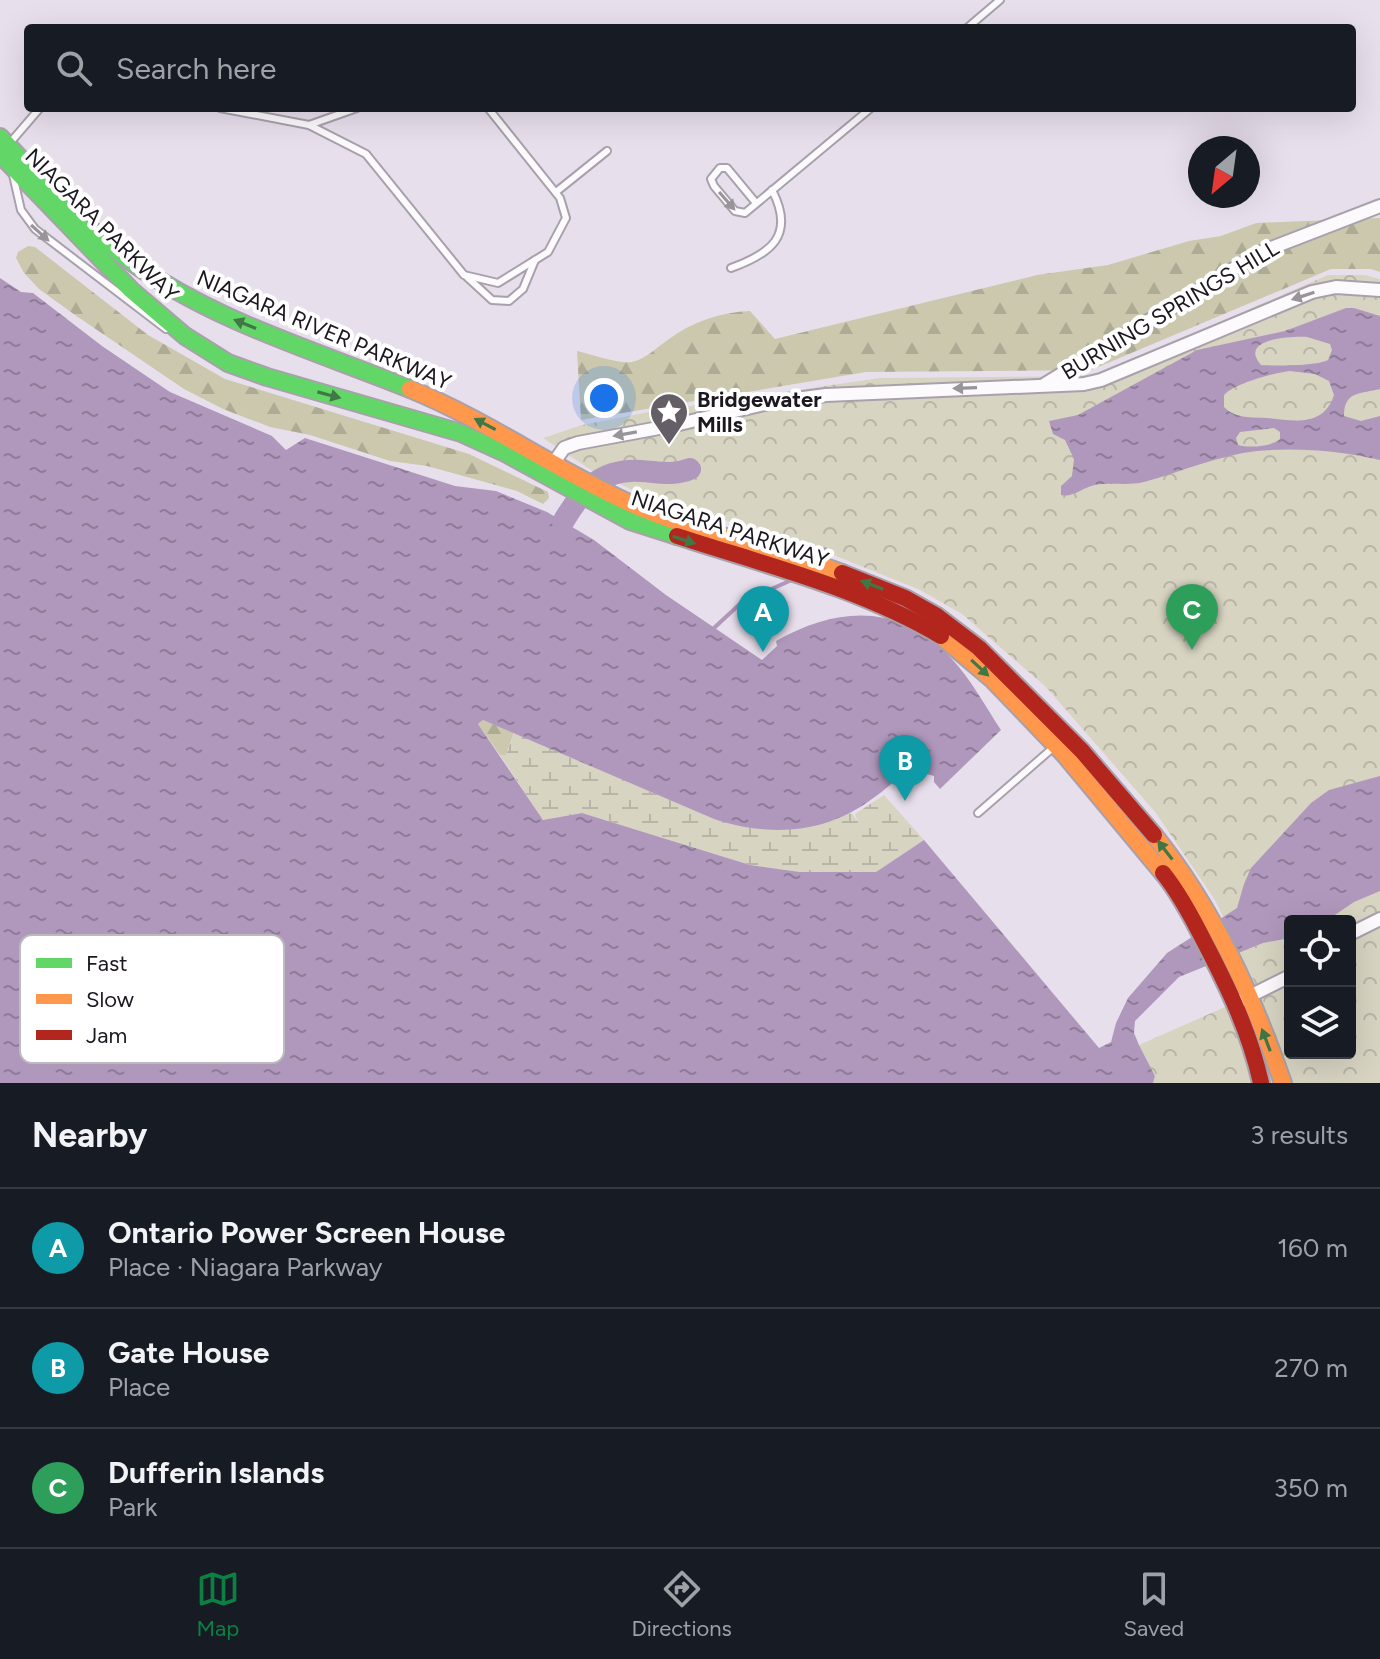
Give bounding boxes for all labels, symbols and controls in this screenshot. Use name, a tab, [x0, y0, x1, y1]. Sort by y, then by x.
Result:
search box	[24, 24, 1356, 112]
icon: search	[52, 46, 96, 90]
text: Search here	[116, 50, 276, 87]
north arrow	[1188, 136, 1260, 208]
street label: NIAGARA PARKWAY	[20, 143, 185, 308]
one-way arrow	[718, 191, 735, 211]
one-way arrow	[31, 223, 50, 241]
street label: BURNING SPRINGS HILL	[1056, 234, 1284, 386]
street label: NIAGARA RIVER PARKWAY	[193, 264, 456, 396]
one-way arrow	[1291, 290, 1315, 302]
one-way arrow	[233, 317, 257, 330]
your location	[584, 378, 624, 418]
one-way arrow	[952, 381, 977, 394]
place label: Bridgewater Mills	[697, 386, 822, 438]
one-way arrow	[317, 389, 342, 401]
place icon: Bridgewater Mills	[648, 391, 690, 446]
one-way arrow	[474, 417, 496, 431]
one-way arrow	[612, 428, 637, 441]
street label: NIAGARA PARKWAY	[628, 484, 833, 574]
one-way arrow	[673, 534, 697, 546]
one-way arrow	[860, 578, 884, 591]
pin: C	[1166, 584, 1218, 650]
pin: A	[737, 586, 789, 652]
one-way arrow	[970, 658, 989, 676]
pin: B	[879, 735, 931, 801]
one-way arrow	[1157, 840, 1174, 860]
map controls	[1284, 915, 1356, 1059]
button: locate	[1284, 915, 1356, 987]
legend	[20, 935, 284, 1063]
text: Fast	[86, 950, 128, 977]
text: Slow	[86, 986, 135, 1013]
button: layers	[1284, 987, 1356, 1059]
text: Jam	[86, 1022, 127, 1049]
one-way arrow	[1260, 1028, 1273, 1052]
text: Nearby	[32, 1115, 147, 1156]
text: 3 results	[1250, 1119, 1348, 1151]
text: Ontario Power Screen House	[108, 1214, 505, 1251]
text: A	[49, 1232, 67, 1264]
text: 160 m	[1277, 1232, 1348, 1264]
text: Place · Niagara Parkway	[108, 1251, 382, 1283]
text: Gate House	[108, 1334, 269, 1371]
text: B	[50, 1352, 66, 1384]
text: 270 m	[1274, 1352, 1348, 1384]
text: Place	[108, 1371, 170, 1403]
text: Dufferin Islands	[108, 1454, 324, 1491]
text: C	[49, 1472, 67, 1504]
text: 350 m	[1274, 1472, 1348, 1504]
text: Park	[108, 1491, 157, 1523]
tab: Map	[196, 1567, 240, 1642]
tab: Directions	[632, 1567, 732, 1642]
tab: Saved	[1123, 1567, 1184, 1642]

